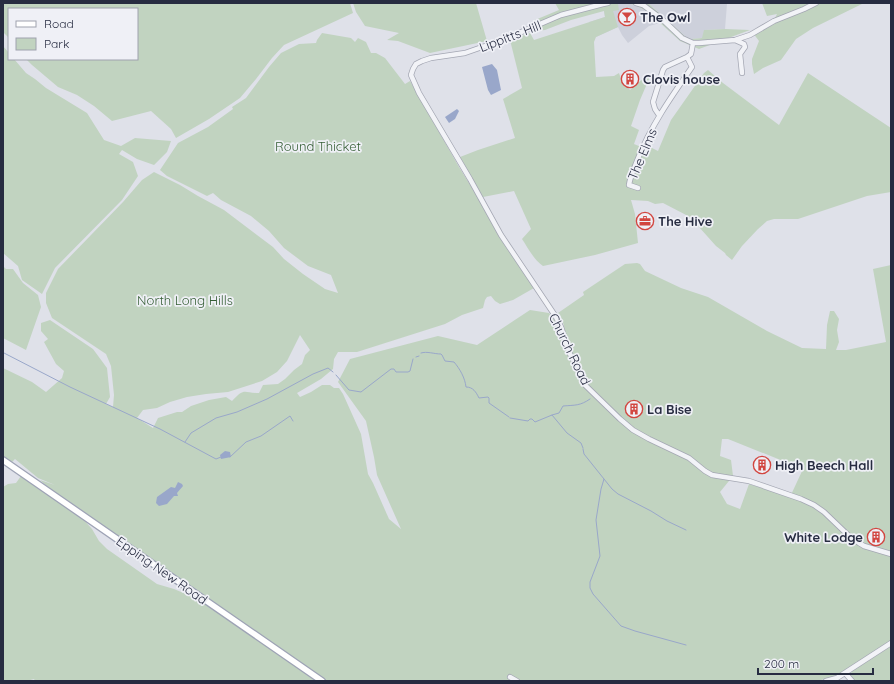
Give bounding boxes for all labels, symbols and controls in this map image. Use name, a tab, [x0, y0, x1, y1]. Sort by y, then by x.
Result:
bar icon: The Owl	[617, 7, 637, 27]
legend	[8, 8, 138, 60]
place label: The Owl	[640, 9, 690, 25]
text: Road	[44, 16, 74, 31]
street label: Lippitts Hill	[477, 17, 543, 55]
text: Park	[44, 36, 69, 51]
building icon: Clovis house	[620, 69, 640, 89]
place label: Clovis house	[643, 71, 720, 87]
street label: The Elms	[624, 126, 660, 182]
park label: Round Thicket	[275, 138, 361, 154]
office icon: The Hive	[635, 211, 655, 231]
place label: The Hive	[658, 213, 713, 229]
park label: North Long Hills	[137, 292, 233, 308]
street label: Church Road	[546, 310, 594, 388]
building icon: La Bise	[624, 399, 644, 419]
place label: La Bise	[647, 401, 692, 417]
building icon: High Beech Hall	[752, 455, 772, 475]
place label: High Beech Hall	[775, 457, 873, 473]
building icon: White Lodge	[866, 527, 886, 547]
place label: White Lodge	[784, 529, 863, 545]
street label: Epping New Road	[113, 533, 211, 607]
scale bar	[758, 650, 873, 676]
text: 200 m	[764, 656, 799, 671]

